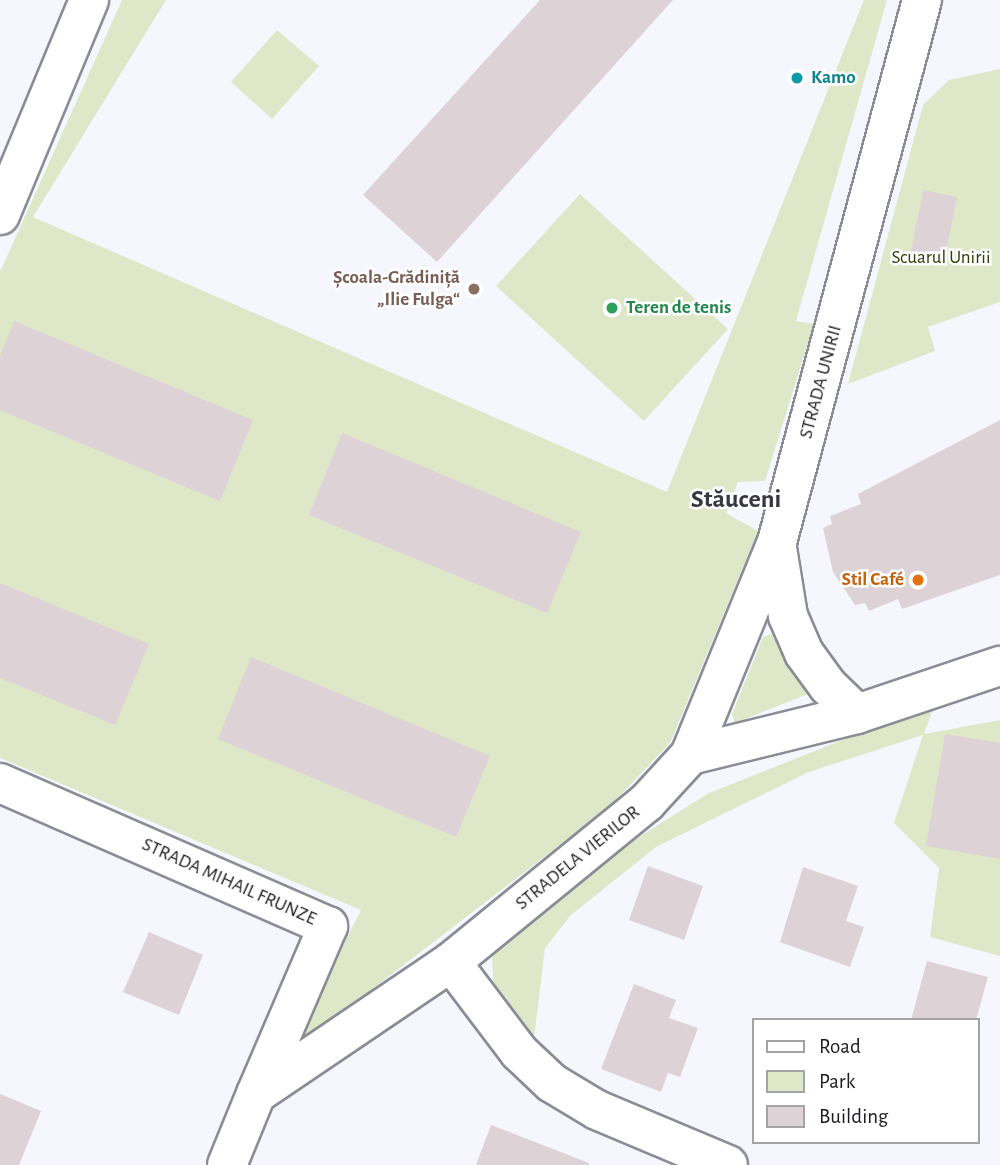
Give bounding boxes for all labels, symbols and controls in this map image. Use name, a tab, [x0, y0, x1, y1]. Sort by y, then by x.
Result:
place label: Kamo	[811, 67, 856, 89]
marker: Kamo	[789, 70, 805, 86]
park label: Scuarul Unirii	[891, 247, 991, 269]
place label: Școala-Grădiniță „Ilie Fulga“	[333, 267, 460, 311]
marker: Școala-Grădiniță „Ilie Fulga“	[466, 281, 482, 297]
place label: Teren de tenis	[626, 297, 731, 319]
marker: Teren de tenis	[604, 300, 620, 316]
street label: STRADA UNIRII	[795, 323, 847, 441]
district label: Stăuceni	[691, 484, 781, 516]
place label: Stil Café	[841, 569, 904, 591]
marker: Stil Café	[910, 572, 926, 588]
street label: STRADELA VIERILOR	[511, 801, 645, 915]
street label: STRADA MIHAIL FRUNZE	[138, 833, 320, 931]
legend	[752, 1018, 979, 1144]
text: Road	[819, 1036, 861, 1057]
text: Park	[819, 1071, 855, 1092]
text: Building	[819, 1106, 888, 1127]

